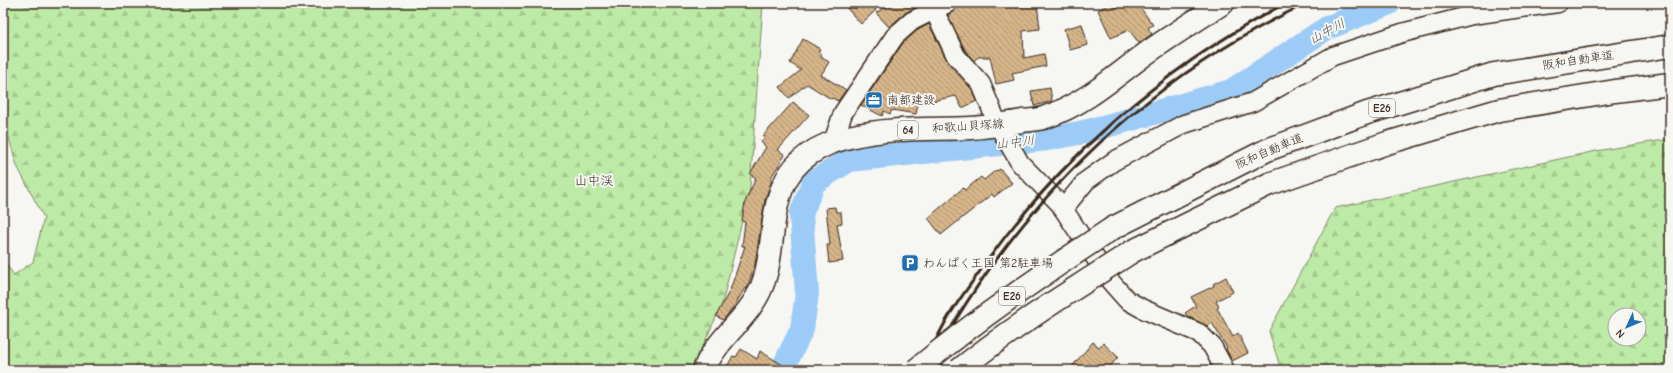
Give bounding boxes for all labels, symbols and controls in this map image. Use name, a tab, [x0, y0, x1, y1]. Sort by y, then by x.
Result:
water label: 山中川	[1306, 15, 1348, 47]
street label: 阪和自動車道	[1541, 47, 1615, 73]
office icon: 南都建設	[864, 90, 884, 110]
place label: 南都建設	[887, 93, 935, 107]
road number: E26	[1369, 99, 1395, 117]
street label: 和歌山貝塚線	[932, 117, 1004, 135]
road number: 64	[898, 121, 918, 139]
street label: 阪和自動車道	[1233, 130, 1305, 172]
water label: 山中川	[995, 133, 1035, 151]
district label: 山中渓	[574, 173, 614, 188]
parking icon: わんぱく王国 第2駐車場	[900, 253, 920, 273]
place label: わんぱく王国 第2駐車場	[923, 256, 1053, 270]
road number: E26	[999, 287, 1025, 305]
north arrow	[1607, 307, 1647, 347]
text: N	[1613, 326, 1627, 341]

